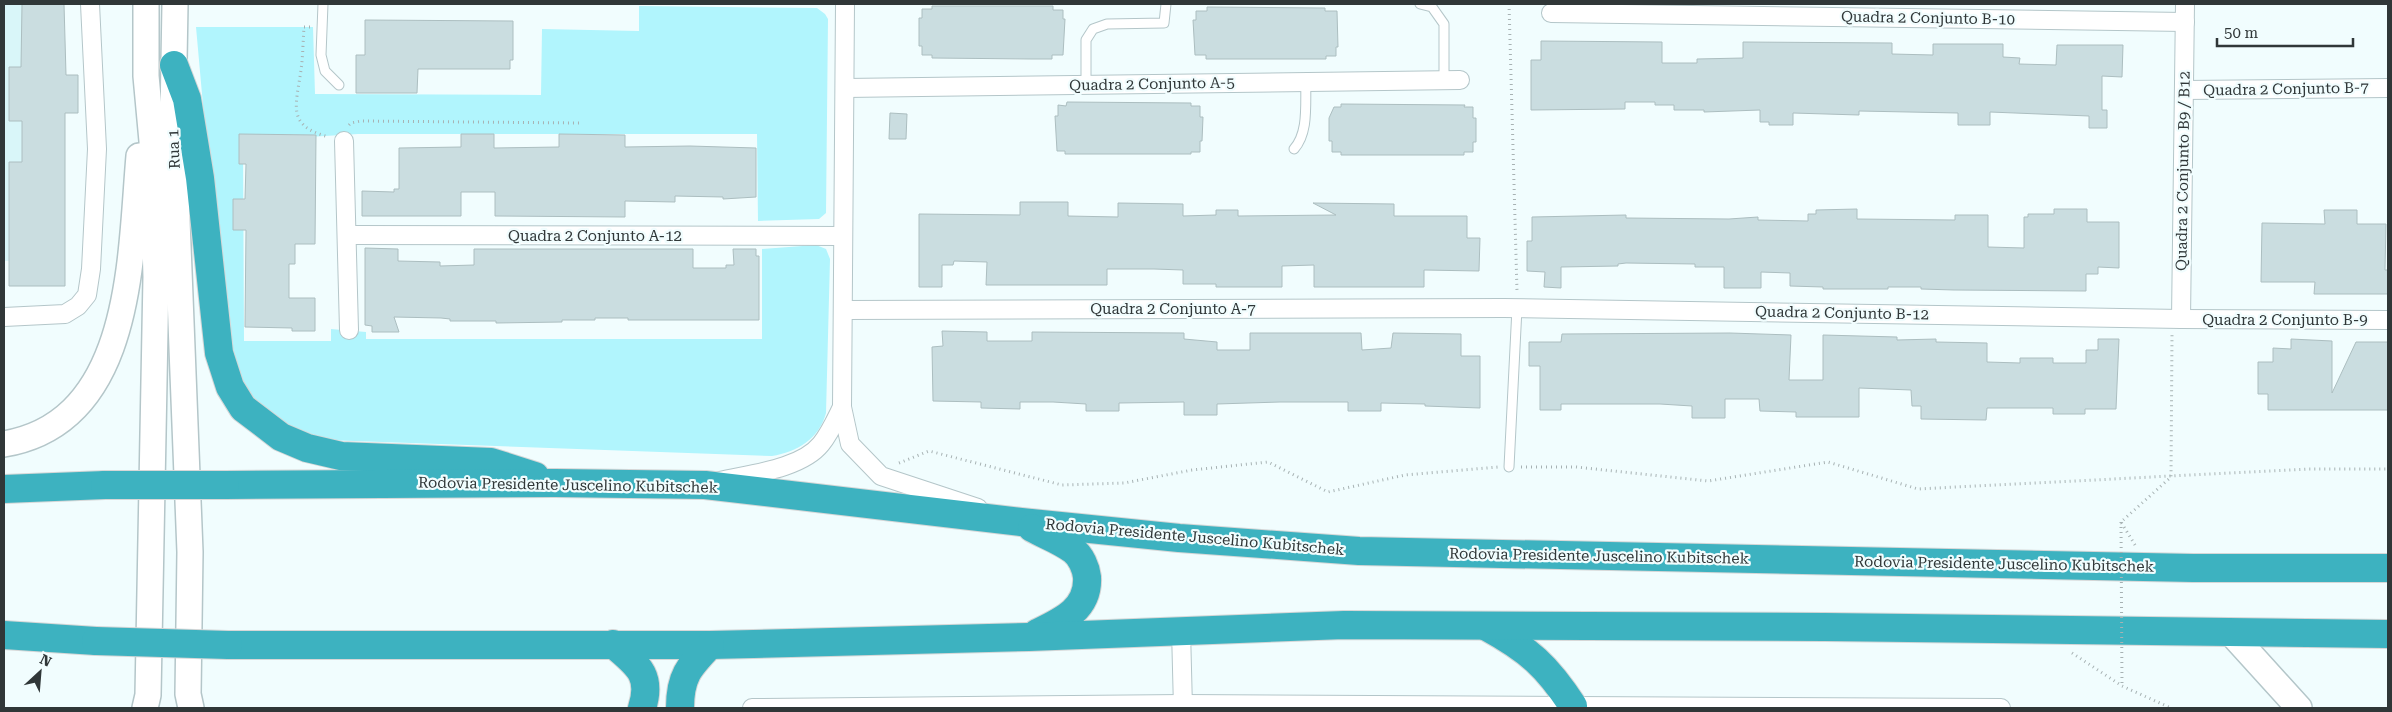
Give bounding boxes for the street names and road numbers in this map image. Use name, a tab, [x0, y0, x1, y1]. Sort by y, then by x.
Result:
street label: Quadra 2 Conjunto B-10	[1841, 7, 2015, 29]
street label: Quadra 2 Conjunto B9 / B12	[2172, 71, 2194, 271]
street label: Quadra 2 Conjunto A-5	[1069, 74, 1235, 94]
street label: Quadra 2 Conjunto B-7	[2203, 79, 2369, 99]
street label: Rua 1	[164, 129, 184, 169]
street label: Quadra 2 Conjunto A-12	[508, 227, 682, 245]
street label: Quadra 2 Conjunto A-7	[1090, 300, 1256, 318]
street label: Quadra 2 Conjunto B-12	[1755, 302, 1929, 324]
street label: Quadra 2 Conjunto B-9	[2202, 311, 2368, 329]
street label: Rodovia Presidente Juscelino Kubitschek	[418, 473, 719, 497]
street label: Rodovia Presidente Juscelino Kubitschek	[1045, 515, 1346, 559]
street label: Rodovia Presidente Juscelino Kubitschek	[1449, 544, 1750, 568]
street label: Rodovia Presidente Juscelino Kubitschek	[1854, 552, 2155, 576]

